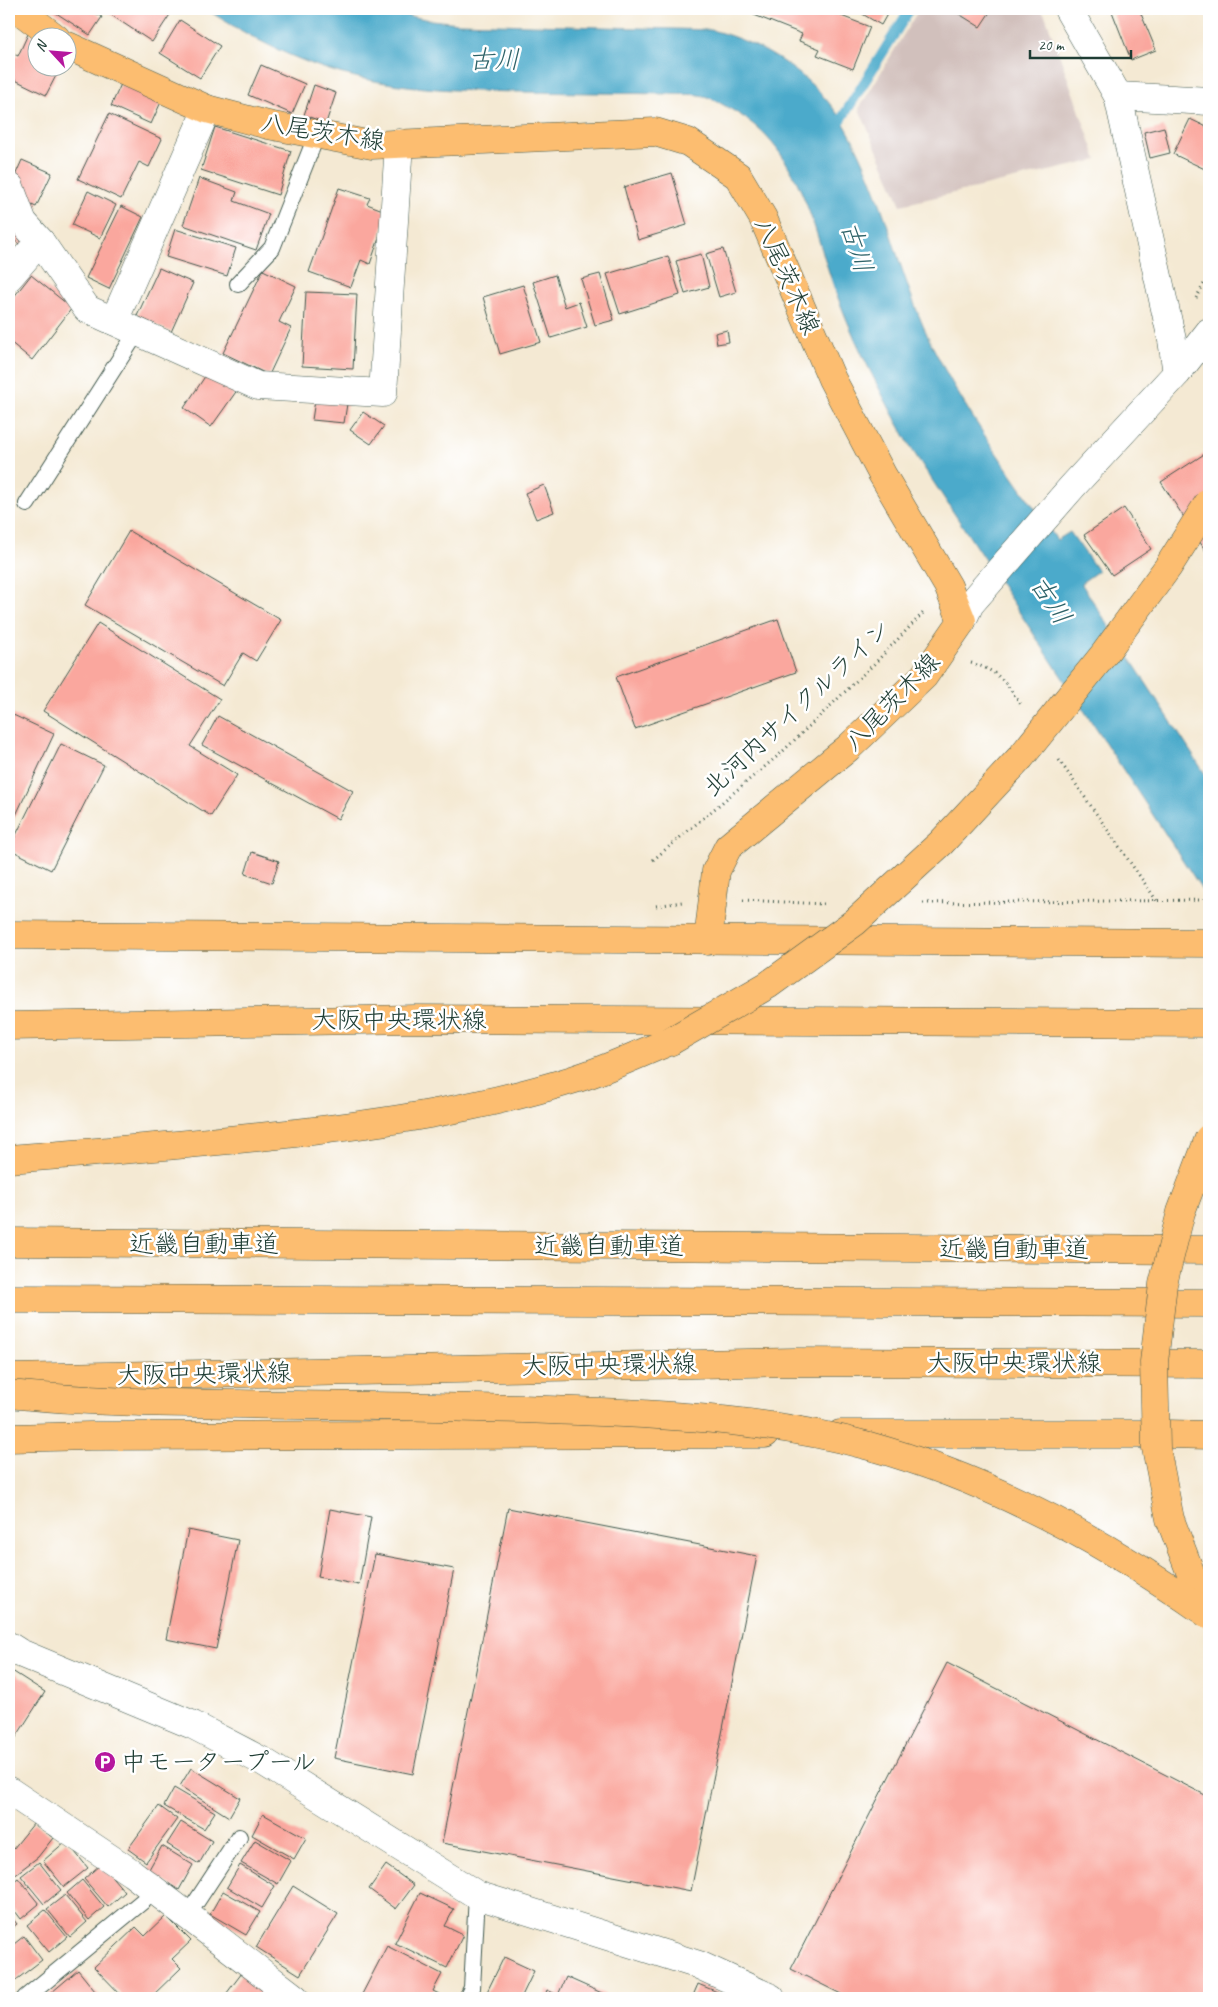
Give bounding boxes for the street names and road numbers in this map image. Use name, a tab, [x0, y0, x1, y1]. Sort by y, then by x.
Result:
street label: 八尾茨木線	[259, 106, 387, 158]
street label: 八尾茨木線	[747, 212, 827, 340]
street label: 北河内サイクルライン	[696, 613, 898, 803]
street label: 八尾茨木線	[837, 646, 947, 758]
street label: 大阪中央環状線	[311, 1004, 487, 1036]
street label: 近畿自動車道	[129, 1228, 279, 1260]
street label: 近畿自動車道	[534, 1230, 684, 1262]
street label: 近畿自動車道	[939, 1233, 1089, 1265]
street label: 大阪中央環状線	[521, 1347, 697, 1383]
street label: 大阪中央環状線	[926, 1347, 1102, 1379]
street label: 大阪中央環状線	[116, 1356, 292, 1392]

